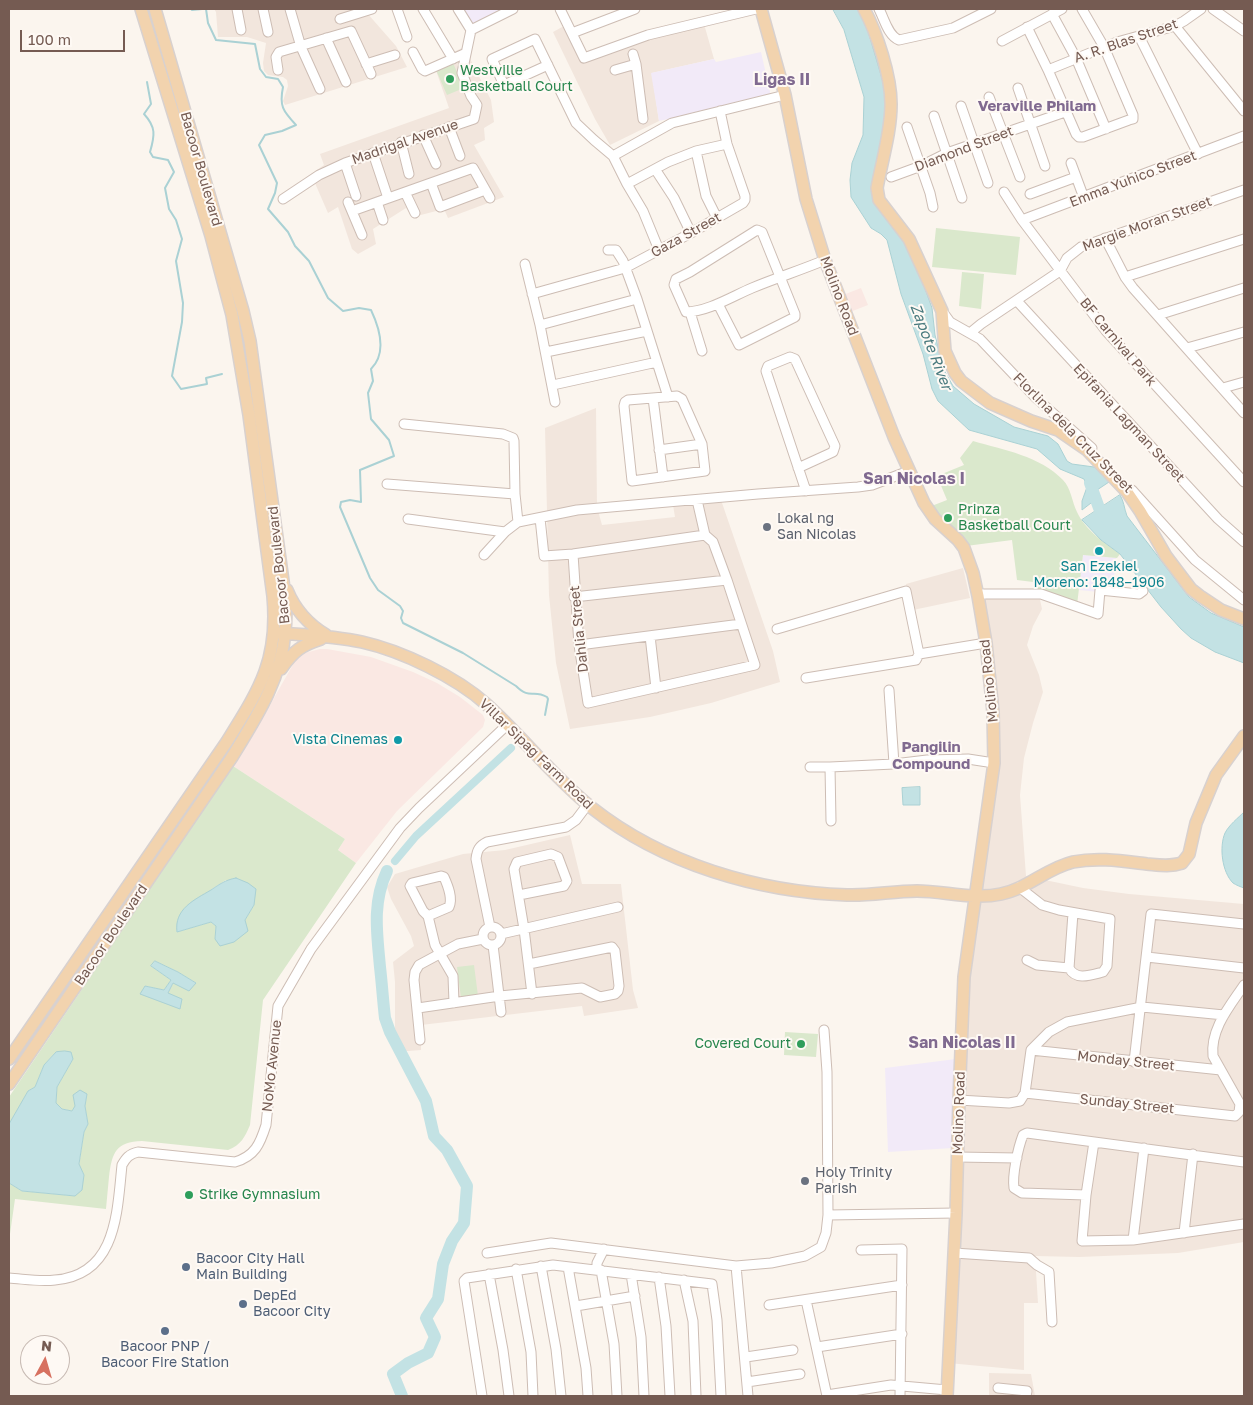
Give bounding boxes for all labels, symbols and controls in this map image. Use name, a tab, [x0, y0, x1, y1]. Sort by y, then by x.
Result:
street label: A. R. Blas Street	[1072, 15, 1180, 67]
scale bar	[22, 20, 128, 52]
text: 100 m	[28, 30, 71, 48]
place label: Westville Basketball Court	[460, 63, 573, 95]
district label: Ligas II	[754, 70, 810, 90]
marker: Westville Basketball Court	[444, 73, 456, 85]
district label: Veraville Philam	[978, 97, 1096, 115]
street label: Bacoor Boulevard	[177, 110, 225, 228]
street label: Madrigal Avenue	[349, 116, 461, 168]
street label: Diamond Street	[912, 122, 1016, 176]
street label: Emma Yuhico Street	[1067, 147, 1199, 211]
street label: Margie Moran Street	[1080, 193, 1214, 255]
street label: Gaza Street	[648, 209, 724, 261]
street label: Molino Road	[816, 254, 862, 338]
street label: BF Carnival Park	[1076, 294, 1160, 390]
water label: Zapote River	[906, 301, 956, 393]
street label: Epifania Lagman Street	[1070, 360, 1188, 486]
street label: Florlina dela Cruz Street	[1009, 369, 1137, 497]
district label: San Nicolas I	[863, 469, 965, 489]
place label: Prinza Basketball Court	[958, 502, 1071, 534]
street label: Bacoor Boulevard	[264, 505, 294, 625]
place label: Lokal ng San Nicolas	[777, 511, 856, 544]
marker: Prinza Basketball Court	[942, 512, 954, 524]
marker: Lokal ng San Nicolas	[761, 521, 773, 533]
marker: San Ezekiel Moreno: 1848–1906	[1093, 545, 1105, 557]
place label: San Ezekiel Moreno: 1848–1906	[1034, 559, 1164, 592]
street label: Dahlia Street	[566, 585, 592, 673]
street label: Molino Road	[976, 639, 1002, 723]
street label: Villar Sipag Farm Road	[476, 695, 596, 813]
place label: Vista Cinemas	[293, 732, 388, 748]
marker: Vista Cinemas	[392, 734, 404, 746]
district label: Pangilin Compound	[892, 738, 970, 773]
street label: Bacoor Boulevard	[71, 881, 151, 989]
street label: NoMo Avenue	[259, 1019, 285, 1113]
district label: San Nicolas II	[908, 1033, 1016, 1053]
place label: Covered Court	[694, 1036, 791, 1052]
marker: Covered Court	[795, 1038, 807, 1050]
street label: Monday Street	[1076, 1048, 1176, 1074]
street label: Molino Road	[949, 1071, 969, 1155]
street label: Sunday Street	[1079, 1091, 1175, 1117]
place label: Holy Trinity Parish	[815, 1165, 892, 1198]
marker: Holy Trinity Parish	[799, 1175, 811, 1187]
place label: Strike Gymnasium	[199, 1187, 320, 1203]
marker: Strike Gymnasium	[183, 1189, 195, 1201]
place label: Bacoor City Hall Main Building	[196, 1251, 305, 1284]
marker: Bacoor City Hall Main Building	[180, 1261, 192, 1273]
place label: DepEd Bacoor City	[253, 1288, 331, 1320]
marker: DepEd Bacoor City	[237, 1298, 249, 1310]
marker: Bacoor PNP / Bacoor Fire Station	[159, 1325, 171, 1337]
north arrow	[20, 1335, 70, 1385]
text: N	[40, 1337, 53, 1355]
place label: Bacoor PNP / Bacoor Fire Station	[101, 1339, 229, 1371]

